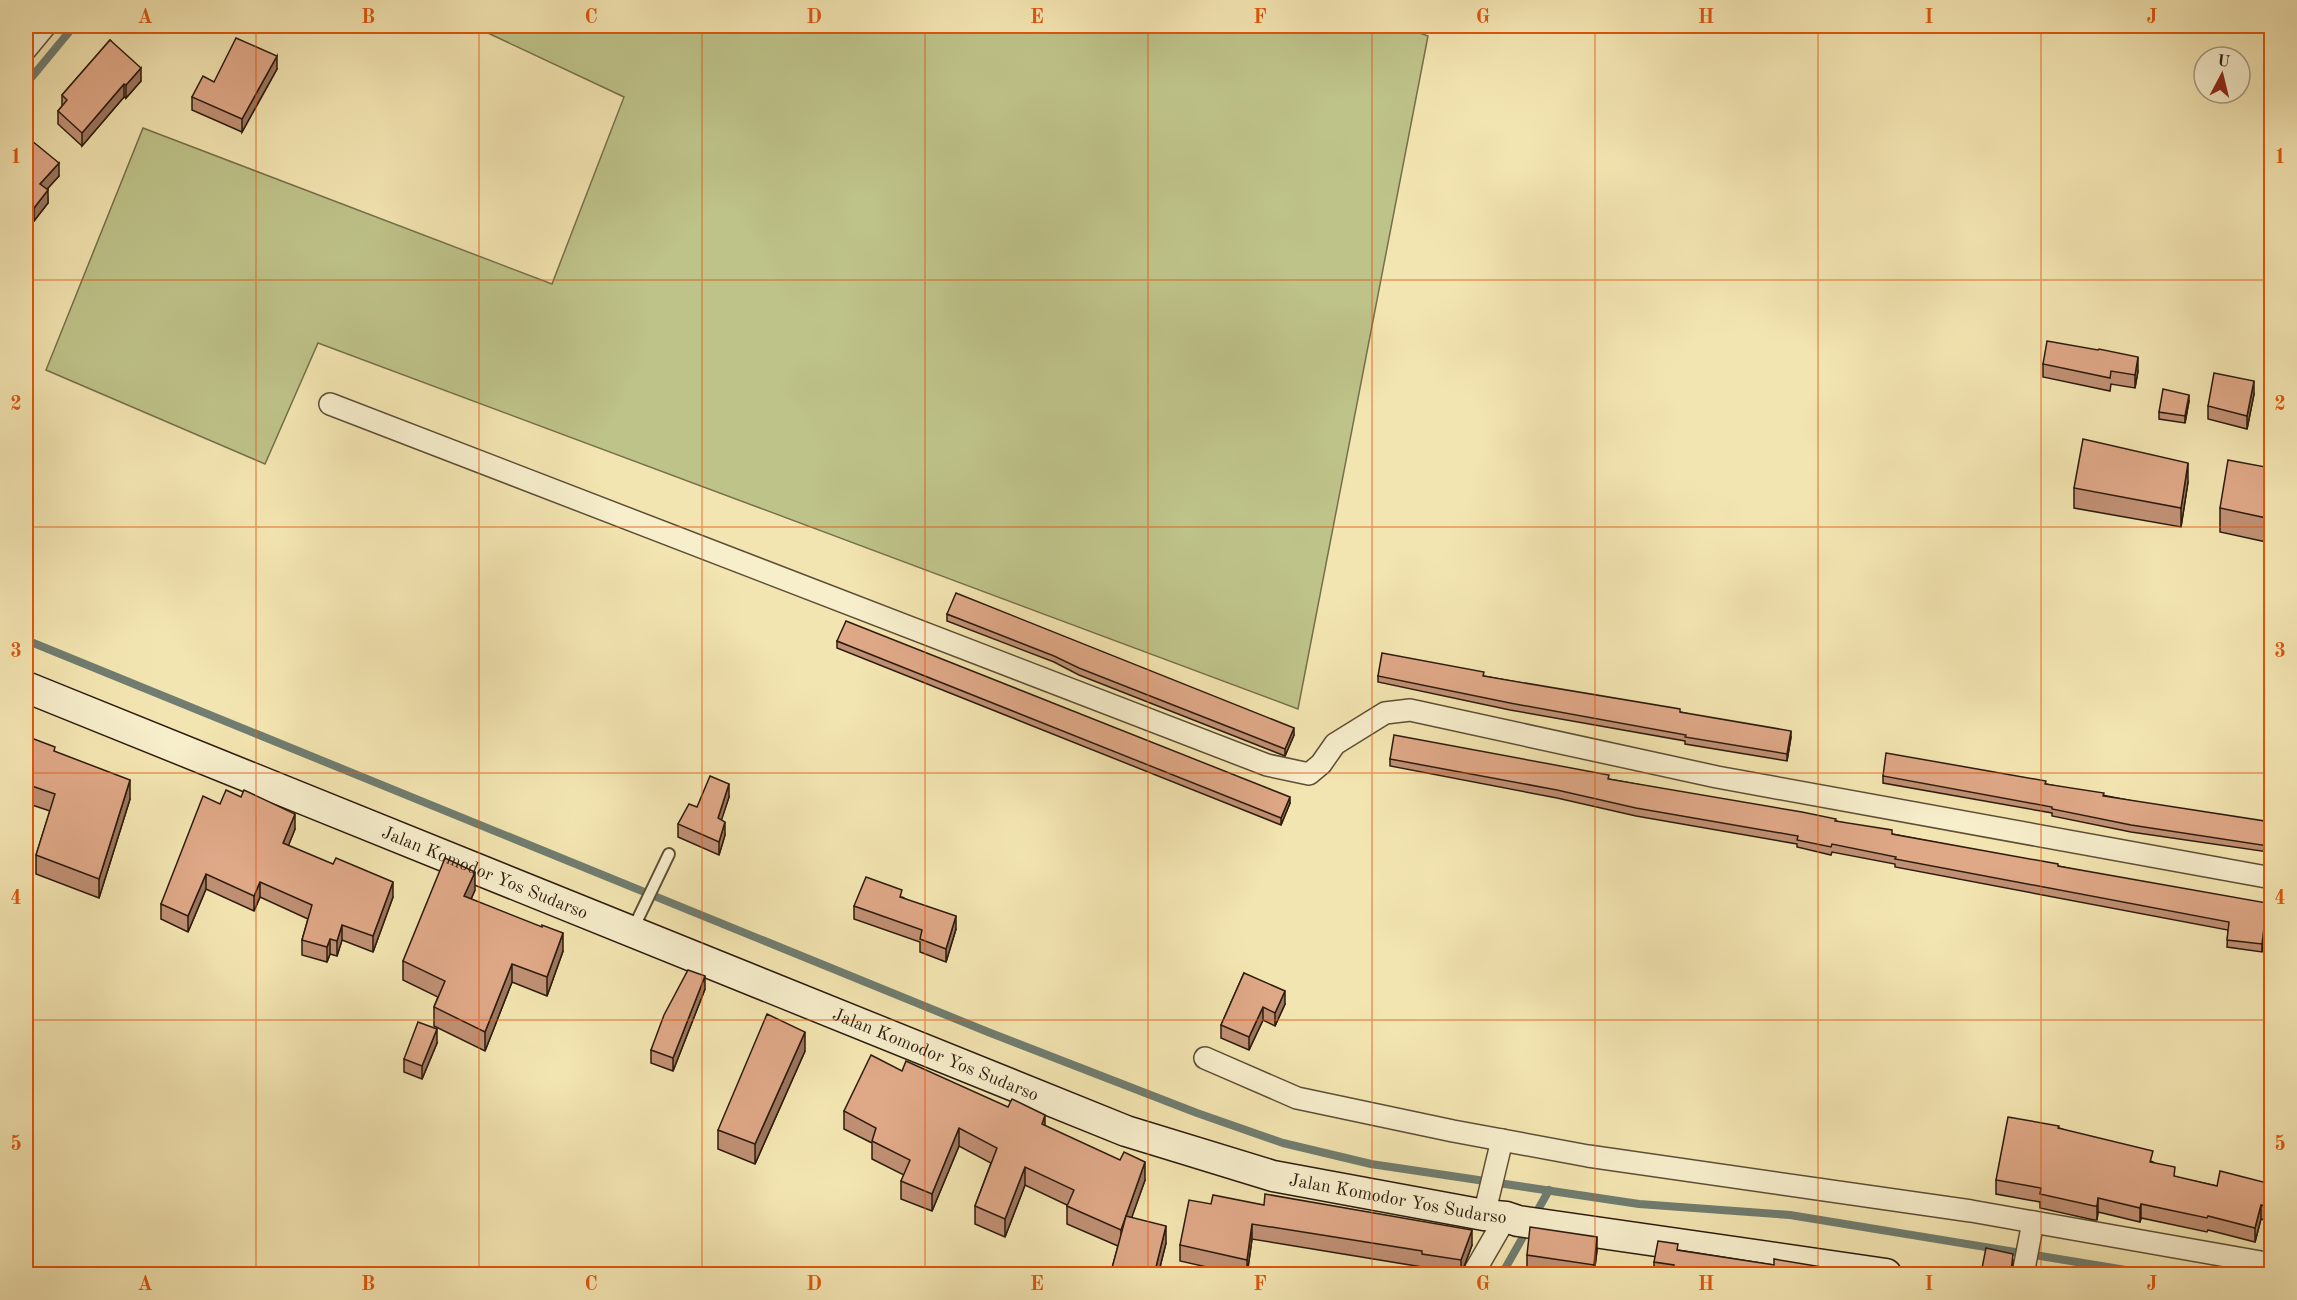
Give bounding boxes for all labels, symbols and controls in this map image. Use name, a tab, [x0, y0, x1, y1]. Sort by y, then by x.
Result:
text: A	[137, 8, 153, 28]
text: B	[361, 8, 375, 28]
text: C	[584, 8, 598, 28]
text: D	[806, 8, 822, 28]
text: E	[1030, 8, 1044, 28]
text: F	[1253, 8, 1267, 28]
text: G	[1476, 8, 1490, 28]
text: H	[1698, 8, 1714, 28]
text: I	[1925, 8, 1933, 28]
text: J	[2147, 8, 2158, 28]
north arrow	[2192, 45, 2252, 105]
text: U	[2216, 53, 2231, 71]
text: 1	[10, 148, 22, 168]
text: 1	[2274, 148, 2286, 168]
text: 2	[10, 395, 22, 415]
text: 2	[2274, 395, 2286, 415]
text: 3	[10, 642, 22, 662]
text: 3	[2274, 642, 2286, 662]
street label: Jalan Komodor Yos Sudarso	[379, 824, 590, 923]
text: 4	[10, 889, 22, 909]
text: 4	[2274, 889, 2286, 909]
street label: Jalan Komodor Yos Sudarso	[830, 1005, 1041, 1105]
text: 5	[10, 1134, 22, 1155]
text: 5	[2274, 1134, 2286, 1155]
street label: Jalan Komodor Yos Sudarso	[1288, 1171, 1507, 1227]
text: A	[137, 1275, 153, 1295]
text: B	[361, 1275, 375, 1295]
text: C	[584, 1275, 598, 1295]
text: D	[806, 1275, 822, 1295]
text: E	[1030, 1275, 1044, 1295]
text: F	[1253, 1275, 1267, 1295]
text: G	[1476, 1275, 1490, 1295]
text: H	[1698, 1275, 1714, 1295]
text: I	[1925, 1275, 1933, 1295]
text: J	[2147, 1275, 2158, 1295]

